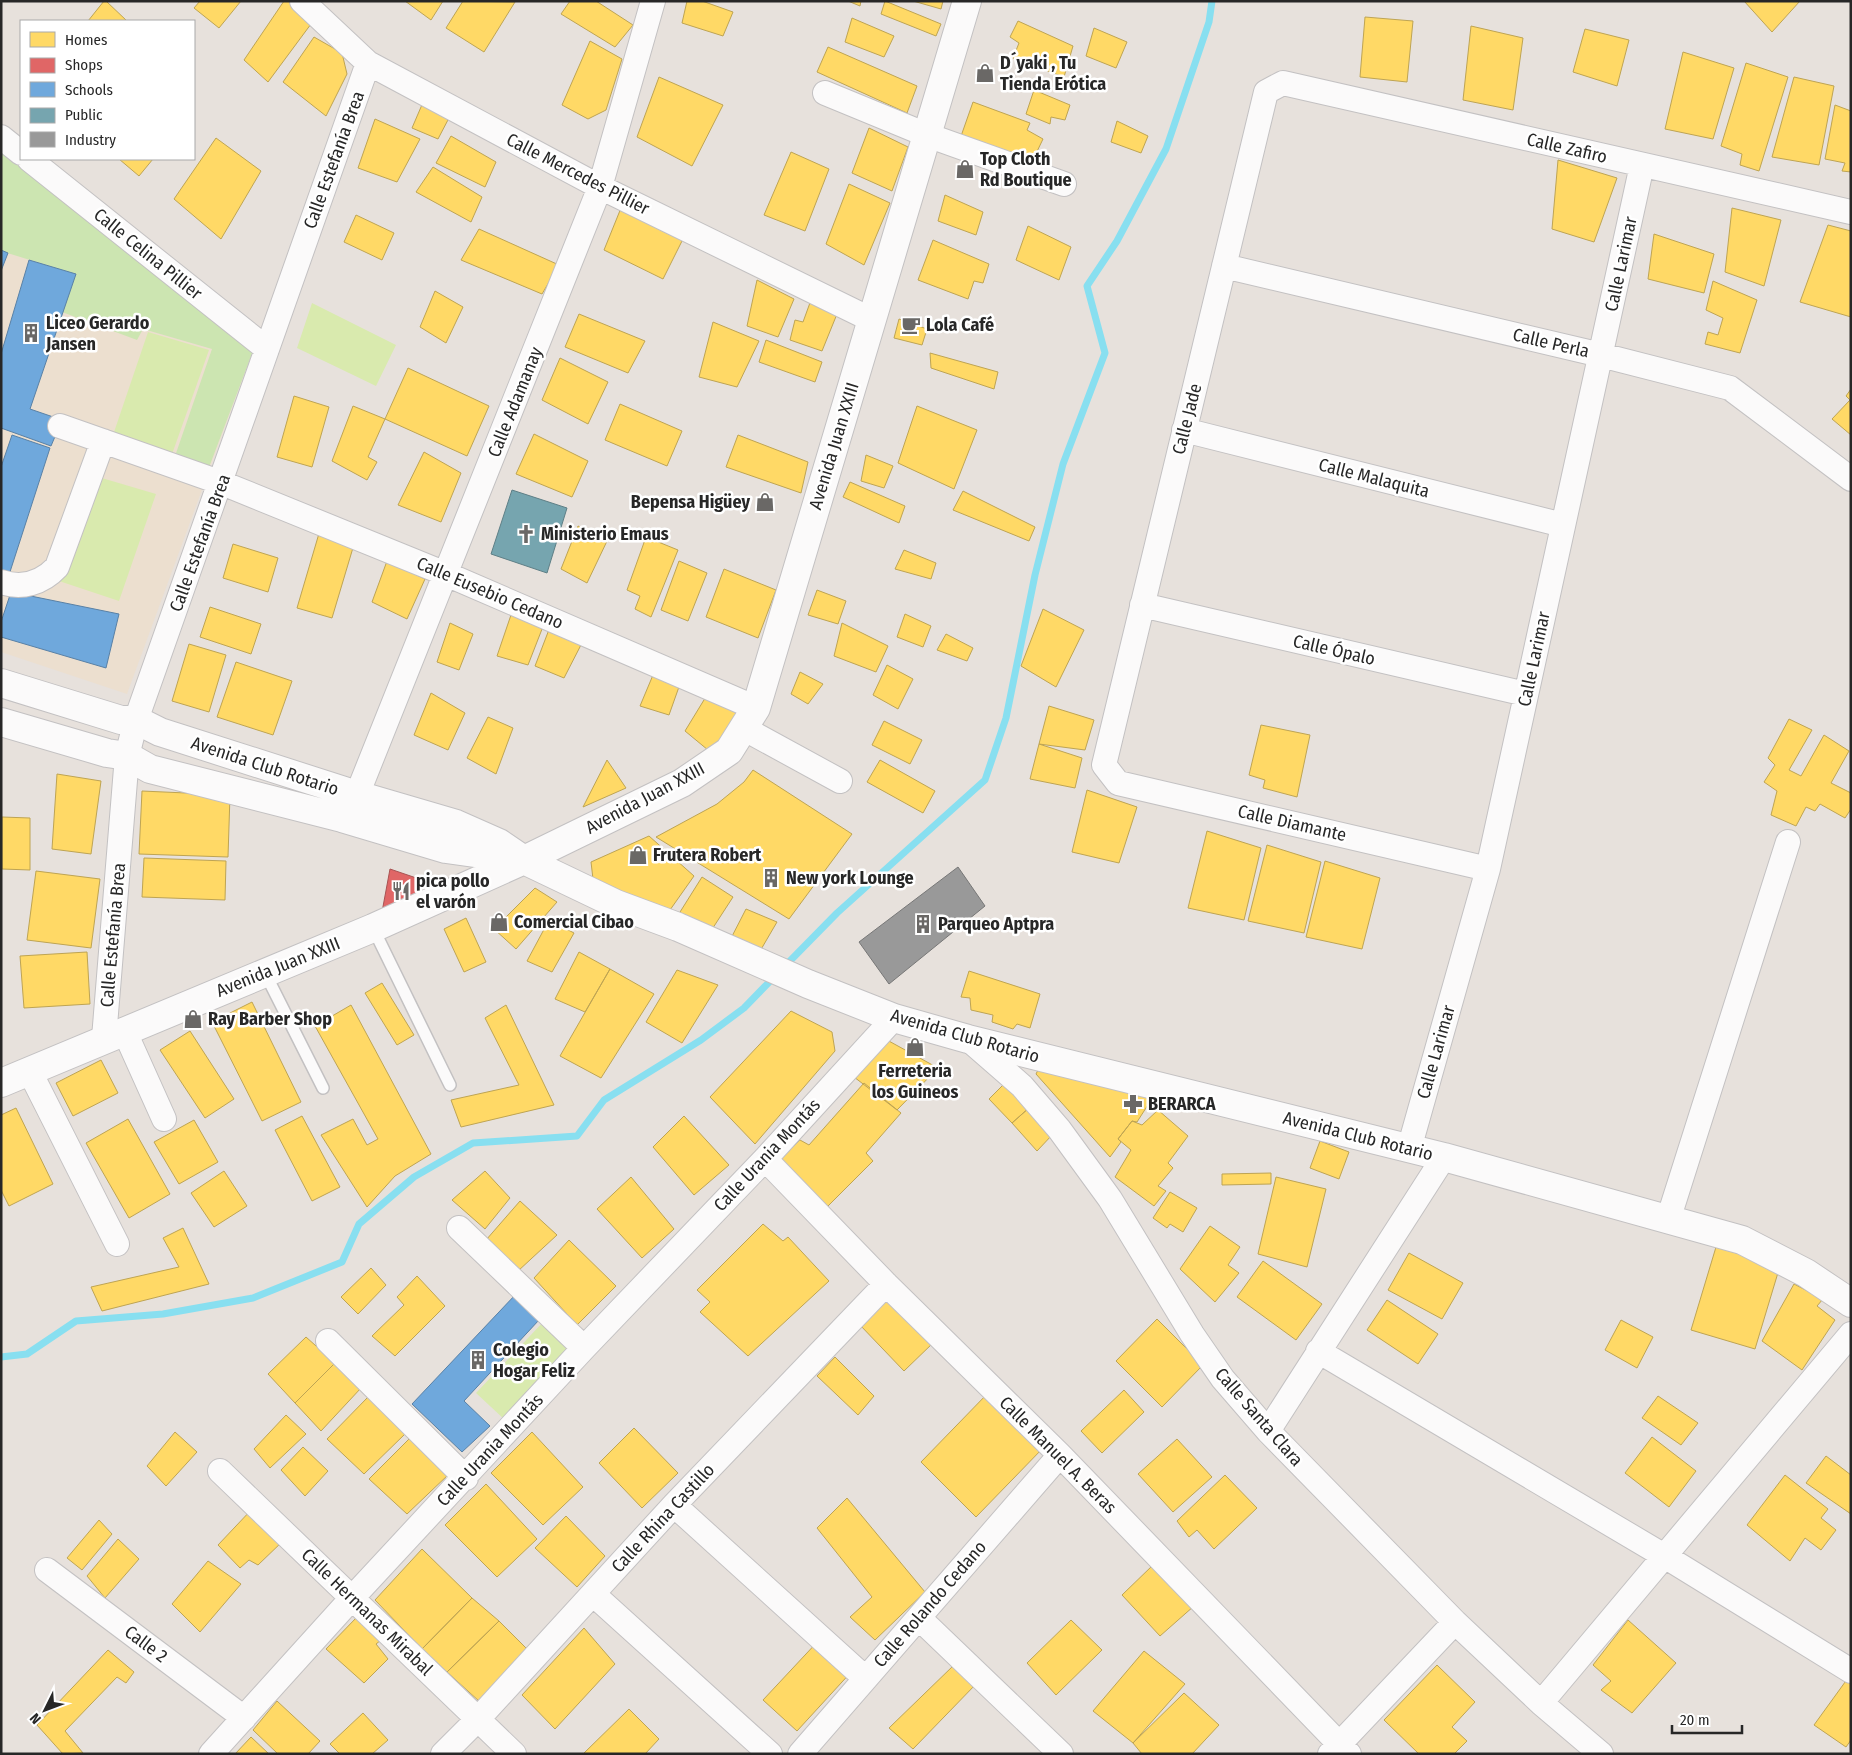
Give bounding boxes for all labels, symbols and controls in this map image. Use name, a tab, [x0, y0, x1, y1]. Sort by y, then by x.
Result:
legend	[20, 20, 195, 160]
text: Homes	[65, 31, 107, 49]
place label: D´yaki , Tu Tienda Erótica	[1000, 51, 1106, 95]
text: Shops	[65, 56, 103, 74]
shop icon: D´yaki , Tu Tienda Erótica	[974, 62, 996, 84]
text: Schools	[65, 81, 113, 99]
street label: Calle Estefanía Brea	[299, 88, 369, 232]
text: Public	[65, 106, 103, 124]
street label: Calle Mercedes Pillier	[503, 128, 654, 220]
street label: Calle Zafiro	[1525, 128, 1609, 168]
text: Industry	[65, 131, 116, 149]
place label: Top Cloth Rd Boutique	[980, 148, 1072, 191]
shop icon: Top Cloth Rd Boutique	[954, 158, 976, 180]
street label: Calle Celina Pillier	[89, 204, 207, 305]
street label: Calle Larimar	[1600, 214, 1642, 314]
place label: Liceo Gerardo Jansen	[45, 312, 150, 355]
cafe icon: Lola Café	[900, 314, 922, 336]
place label: Lola Café	[926, 314, 994, 336]
building icon: Liceo Gerardo Jansen	[20, 322, 42, 344]
street label: Calle Perla	[1511, 324, 1591, 362]
street label: Calle Adamanay	[483, 344, 547, 460]
street label: Avenida Juan XXIII	[804, 380, 864, 512]
street label: Calle Jade	[1168, 381, 1206, 457]
street label: Calle Malaquita	[1316, 454, 1432, 502]
street label: Calle Estefanía Brea	[165, 471, 235, 615]
place label: Bepensa Higüey	[631, 491, 750, 513]
shop icon: Bepensa Higüey	[754, 491, 776, 513]
church icon: Ministerio Emaus	[515, 523, 537, 545]
place label: Ministerio Emaus	[541, 523, 669, 545]
street label: Calle Eusebio Cedano	[413, 552, 567, 634]
street label: Calle Larimar	[1513, 609, 1555, 709]
street label: Calle Ópalo	[1291, 630, 1377, 670]
street label: Avenida Club Rotario	[188, 732, 342, 800]
street label: Avenida Juan XXIII	[582, 757, 708, 839]
street label: Calle Diamante	[1236, 800, 1348, 846]
shop icon: Frutera Robert	[627, 844, 649, 866]
place label: Frutera Robert	[653, 844, 762, 866]
street label: Calle Estefanía Brea	[96, 862, 130, 1008]
building icon: New york Lounge	[760, 867, 782, 889]
place label: New york Lounge	[786, 867, 914, 889]
place label: pica pollo el varón	[416, 870, 490, 913]
restaurant icon: pica pollo el varón	[390, 880, 412, 902]
shop icon: Comercial Cibao	[488, 911, 510, 933]
place label: Comercial Cibao	[514, 911, 634, 933]
building icon: Parqueo Aptpra	[912, 913, 934, 935]
place label: Parqueo Aptpra	[938, 913, 1054, 935]
street label: Avenida Juan XXIII	[213, 932, 343, 1002]
street label: Calle Larimar	[1412, 1002, 1460, 1101]
street label: Avenida Club Rotario	[888, 1004, 1042, 1068]
shop icon: Ray Barber Shop	[182, 1008, 204, 1030]
place label: Ray Barber Shop	[208, 1008, 332, 1030]
shop icon: Ferreteria los Guineos	[904, 1036, 926, 1058]
place label: Ferreteria los Guineos	[872, 1060, 958, 1103]
pharmacy icon: BERARCA	[1122, 1093, 1144, 1115]
place label: BERARCA	[1148, 1093, 1216, 1115]
street label: Calle Urania Montás	[709, 1094, 825, 1216]
street label: Avenida Club Rotario	[1281, 1107, 1435, 1165]
place label: Colegio Hogar Feliz	[493, 1339, 575, 1382]
building icon: Colegio Hogar Feliz	[467, 1349, 489, 1371]
street label: Calle Santa Clara	[1210, 1363, 1308, 1471]
street label: Calle Urania Montás	[432, 1389, 548, 1511]
street label: Calle Manuel A. Beras	[995, 1392, 1121, 1518]
street label: Calle Rhina Castillo	[607, 1459, 719, 1577]
street label: Calle Rolando Cedano	[869, 1536, 991, 1672]
street label: Calle Hermanas Mirabal	[297, 1544, 437, 1680]
street label: Calle 2	[120, 1621, 172, 1667]
north arrow	[20, 1685, 70, 1735]
scale bar	[1672, 1702, 1742, 1734]
text: N	[27, 1710, 45, 1727]
text: 20 m	[1680, 1711, 1710, 1729]

